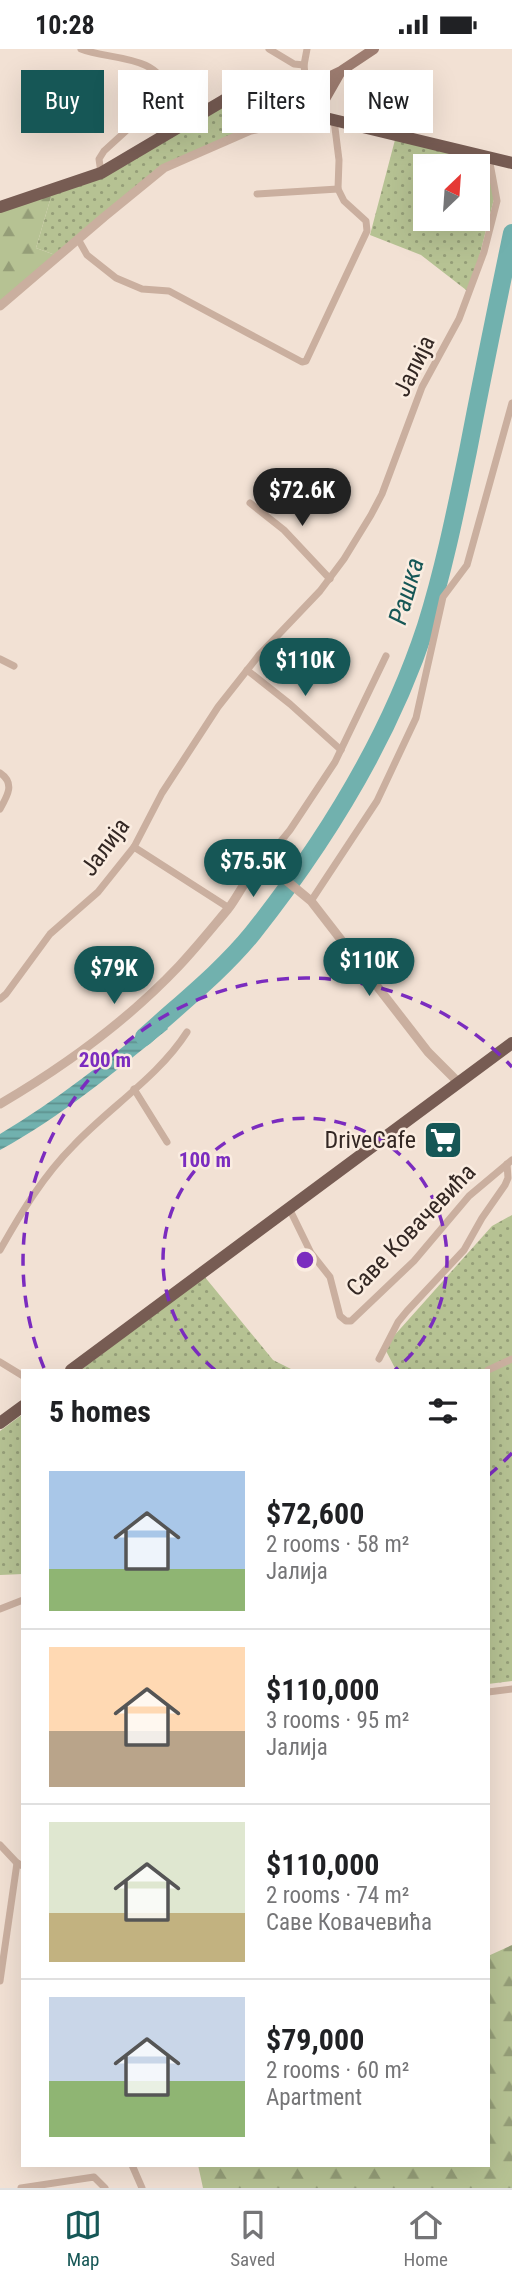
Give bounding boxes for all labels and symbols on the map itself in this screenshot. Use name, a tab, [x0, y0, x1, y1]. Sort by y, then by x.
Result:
north arrow	[413, 154, 490, 231]
street label: Јалија	[387, 331, 441, 401]
pin: $72.6K	[245, 469, 359, 528]
water label: Рашка	[382, 554, 430, 628]
pin: $110K	[256, 639, 354, 698]
street label: Јалија	[75, 813, 135, 881]
pin: $75.5K	[196, 839, 310, 899]
pin: $110K	[320, 939, 418, 998]
pin: $79K	[73, 947, 155, 1006]
text: 200 m	[79, 1048, 131, 1072]
supermarket icon: DriveCafe	[422, 1119, 464, 1161]
place label: DriveCafe	[324, 1126, 416, 1154]
text: 100 m	[179, 1148, 231, 1172]
street label: Саве Ковачевића	[341, 1158, 481, 1302]
centre of rings	[293, 1248, 317, 1272]

